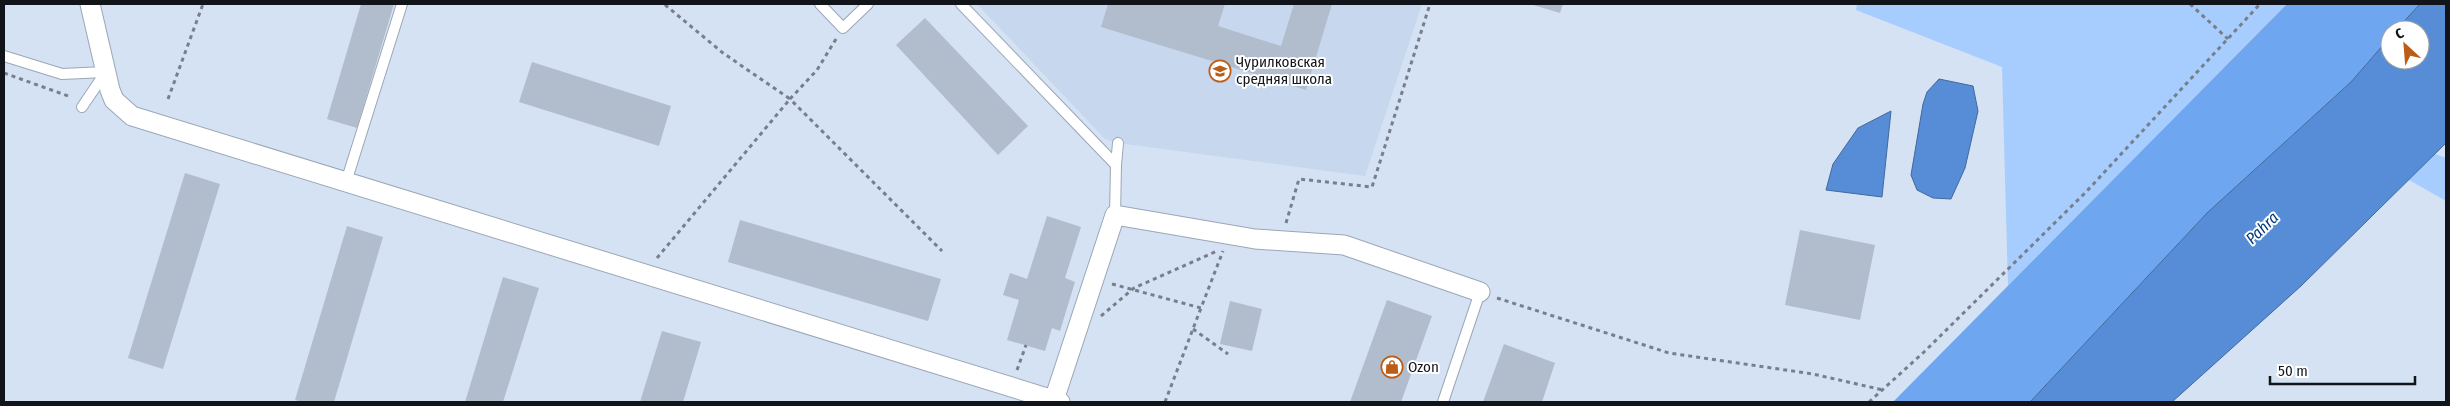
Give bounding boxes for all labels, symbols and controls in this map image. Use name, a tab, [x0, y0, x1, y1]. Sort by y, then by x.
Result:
north arrow	[2380, 20, 2430, 70]
text: С	[2392, 24, 2407, 43]
place label: Чурилковская средняя школа	[1236, 53, 1332, 88]
school or university icon: Чурилковская средняя школа	[1208, 59, 1232, 83]
water label: Pahra	[2242, 208, 2282, 248]
scale bar	[2270, 354, 2415, 386]
shop icon: Ozon	[1380, 355, 1404, 379]
place label: Ozon	[1408, 358, 1439, 376]
text: 50 m	[2278, 362, 2308, 380]

